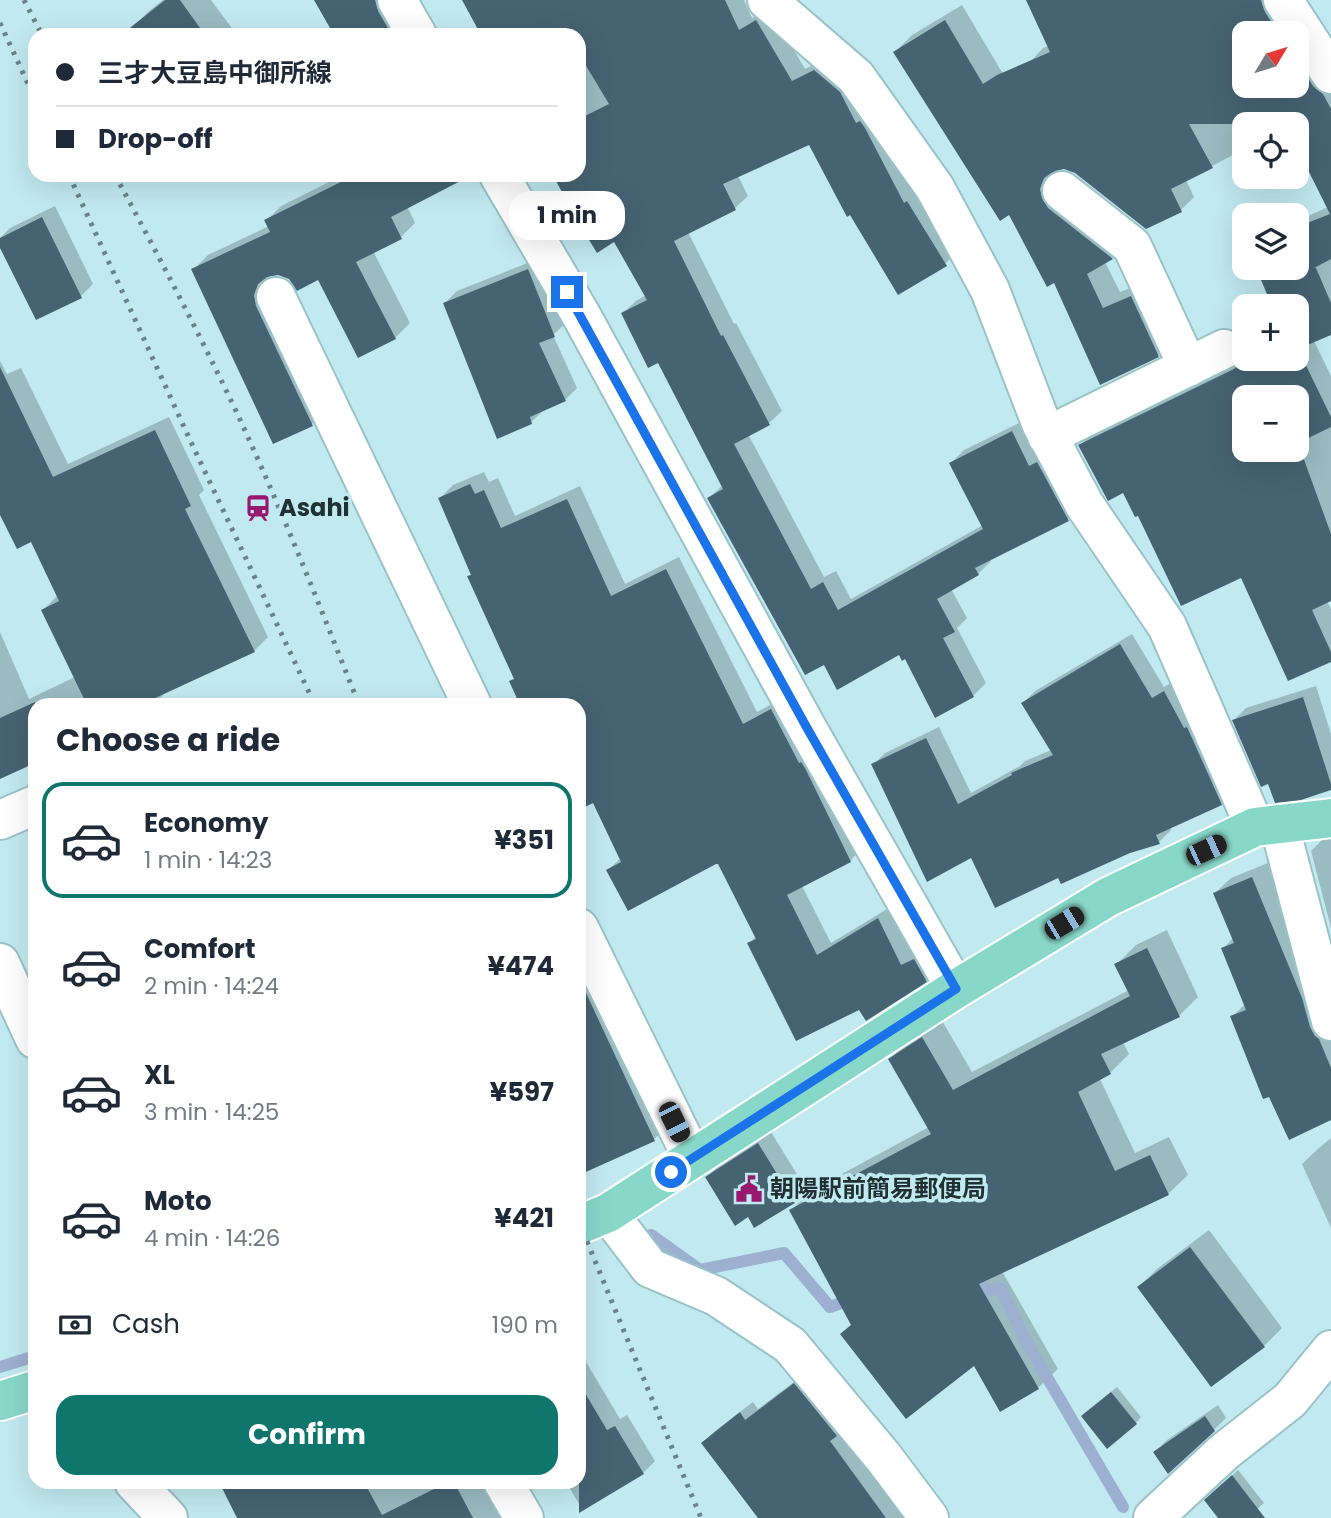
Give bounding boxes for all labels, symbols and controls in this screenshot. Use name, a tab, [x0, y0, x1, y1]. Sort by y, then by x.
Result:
north arrow	[1232, 21, 1309, 98]
map controls	[1232, 21, 1309, 462]
text: 三才大豆島中御所線	[98, 55, 332, 91]
button: locate	[1232, 112, 1309, 189]
text: Drop-off	[98, 121, 213, 157]
callout: 1 min	[509, 190, 625, 240]
text: 1 min	[537, 199, 597, 231]
button: layers	[1232, 203, 1309, 280]
route end	[551, 276, 583, 308]
button: +	[1232, 294, 1309, 371]
button: −	[1232, 385, 1309, 462]
place label: Asahi	[279, 491, 350, 524]
station icon: Asahi	[243, 493, 273, 523]
text: Choose a ride	[56, 717, 280, 762]
text: Economy	[144, 805, 268, 841]
icon: car	[60, 809, 123, 872]
text: ¥351	[494, 822, 554, 858]
car	[1183, 832, 1230, 868]
text: 1 min · 14:23	[144, 844, 272, 876]
car	[1041, 903, 1088, 943]
text: Comfort	[144, 931, 256, 967]
icon: car	[60, 935, 123, 998]
text: ¥474	[487, 948, 554, 984]
text: 2 min · 14:24	[144, 970, 279, 1002]
text: XL	[144, 1057, 175, 1093]
icon: car	[60, 1061, 123, 1124]
text: ¥597	[490, 1074, 554, 1110]
text: 3 min · 14:25	[144, 1096, 279, 1128]
car	[656, 1099, 693, 1145]
route start	[655, 1156, 687, 1188]
place label: 朝陽駅前簡易郵便局	[770, 1172, 986, 1205]
public building icon: 朝陽駅前簡易郵便局	[734, 1174, 764, 1204]
text: Moto	[144, 1183, 212, 1219]
icon: car	[60, 1187, 123, 1250]
text: ¥421	[494, 1200, 554, 1236]
text: 4 min · 14:26	[144, 1222, 280, 1254]
icon: cash	[56, 1306, 94, 1344]
text: Cash	[112, 1306, 180, 1342]
text: 190 m	[492, 1309, 558, 1341]
button: Confirm	[56, 1395, 558, 1475]

